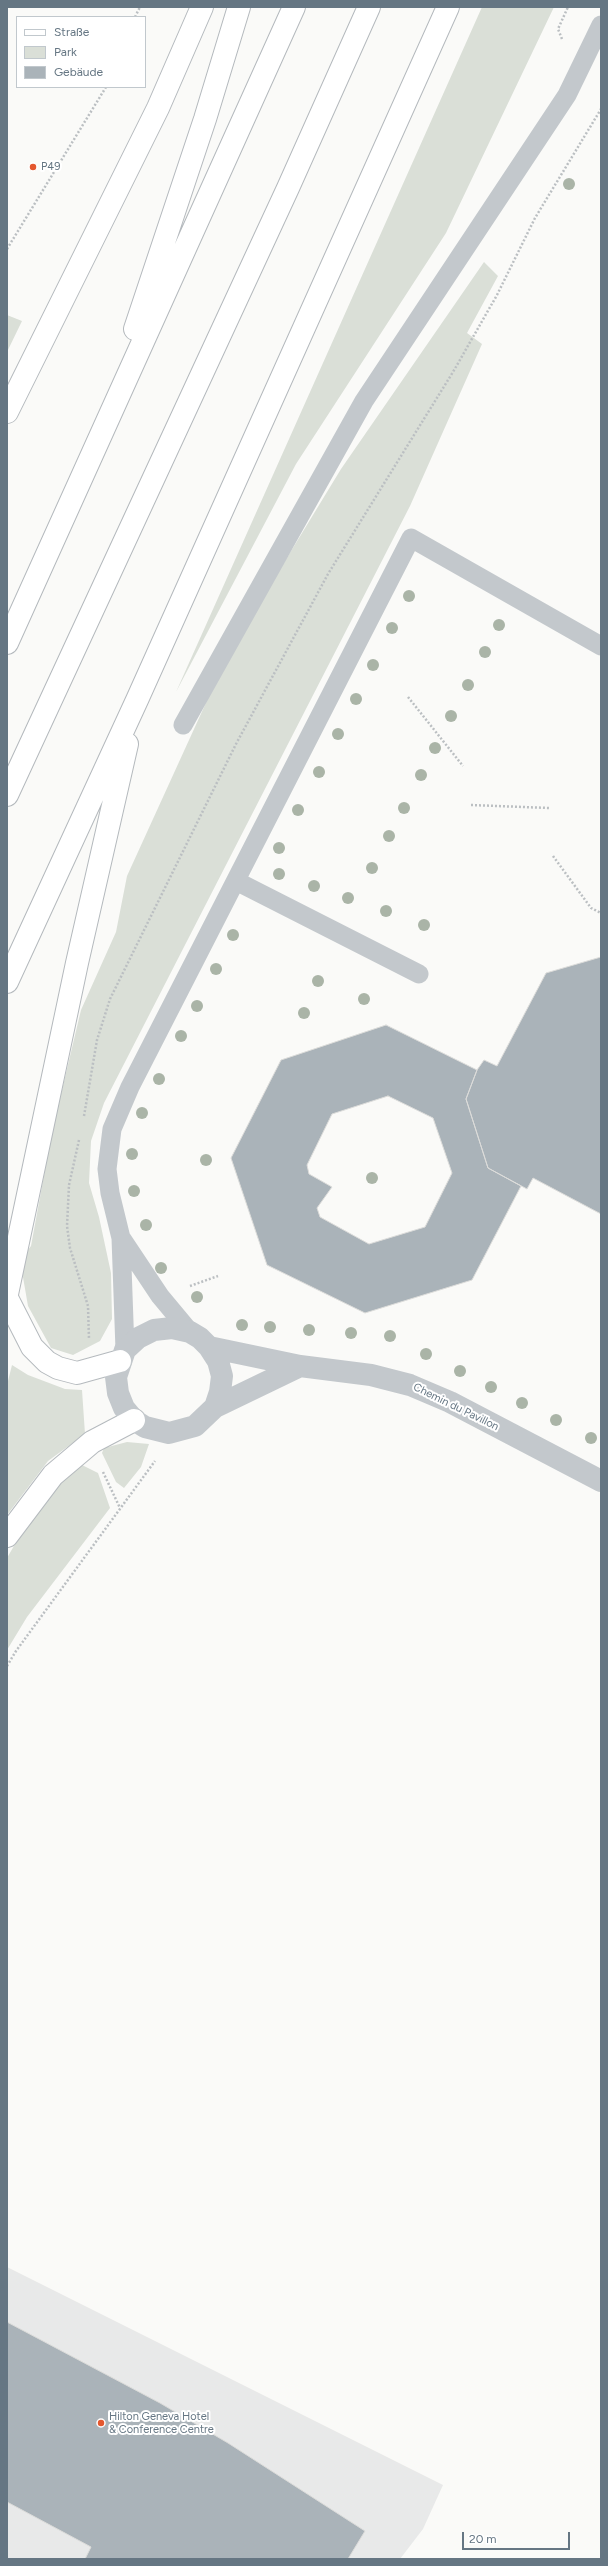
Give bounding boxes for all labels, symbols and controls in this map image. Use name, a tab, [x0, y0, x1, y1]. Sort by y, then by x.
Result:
legend	[16, 16, 146, 88]
text: Straße	[54, 25, 89, 39]
text: Park	[54, 45, 77, 59]
text: Gebäude	[54, 65, 103, 79]
place label: P49	[41, 160, 60, 174]
marker: P49	[28, 162, 38, 172]
street label: Chemin du Pavillon	[411, 1381, 501, 1433]
place label: Hilton Geneva Hotel & Conference Centre	[109, 2410, 214, 2436]
marker: Hilton Geneva Hotel & Conference Centre	[96, 2418, 106, 2428]
scale bar	[464, 2524, 572, 2550]
text: 20 m	[469, 2532, 497, 2546]

